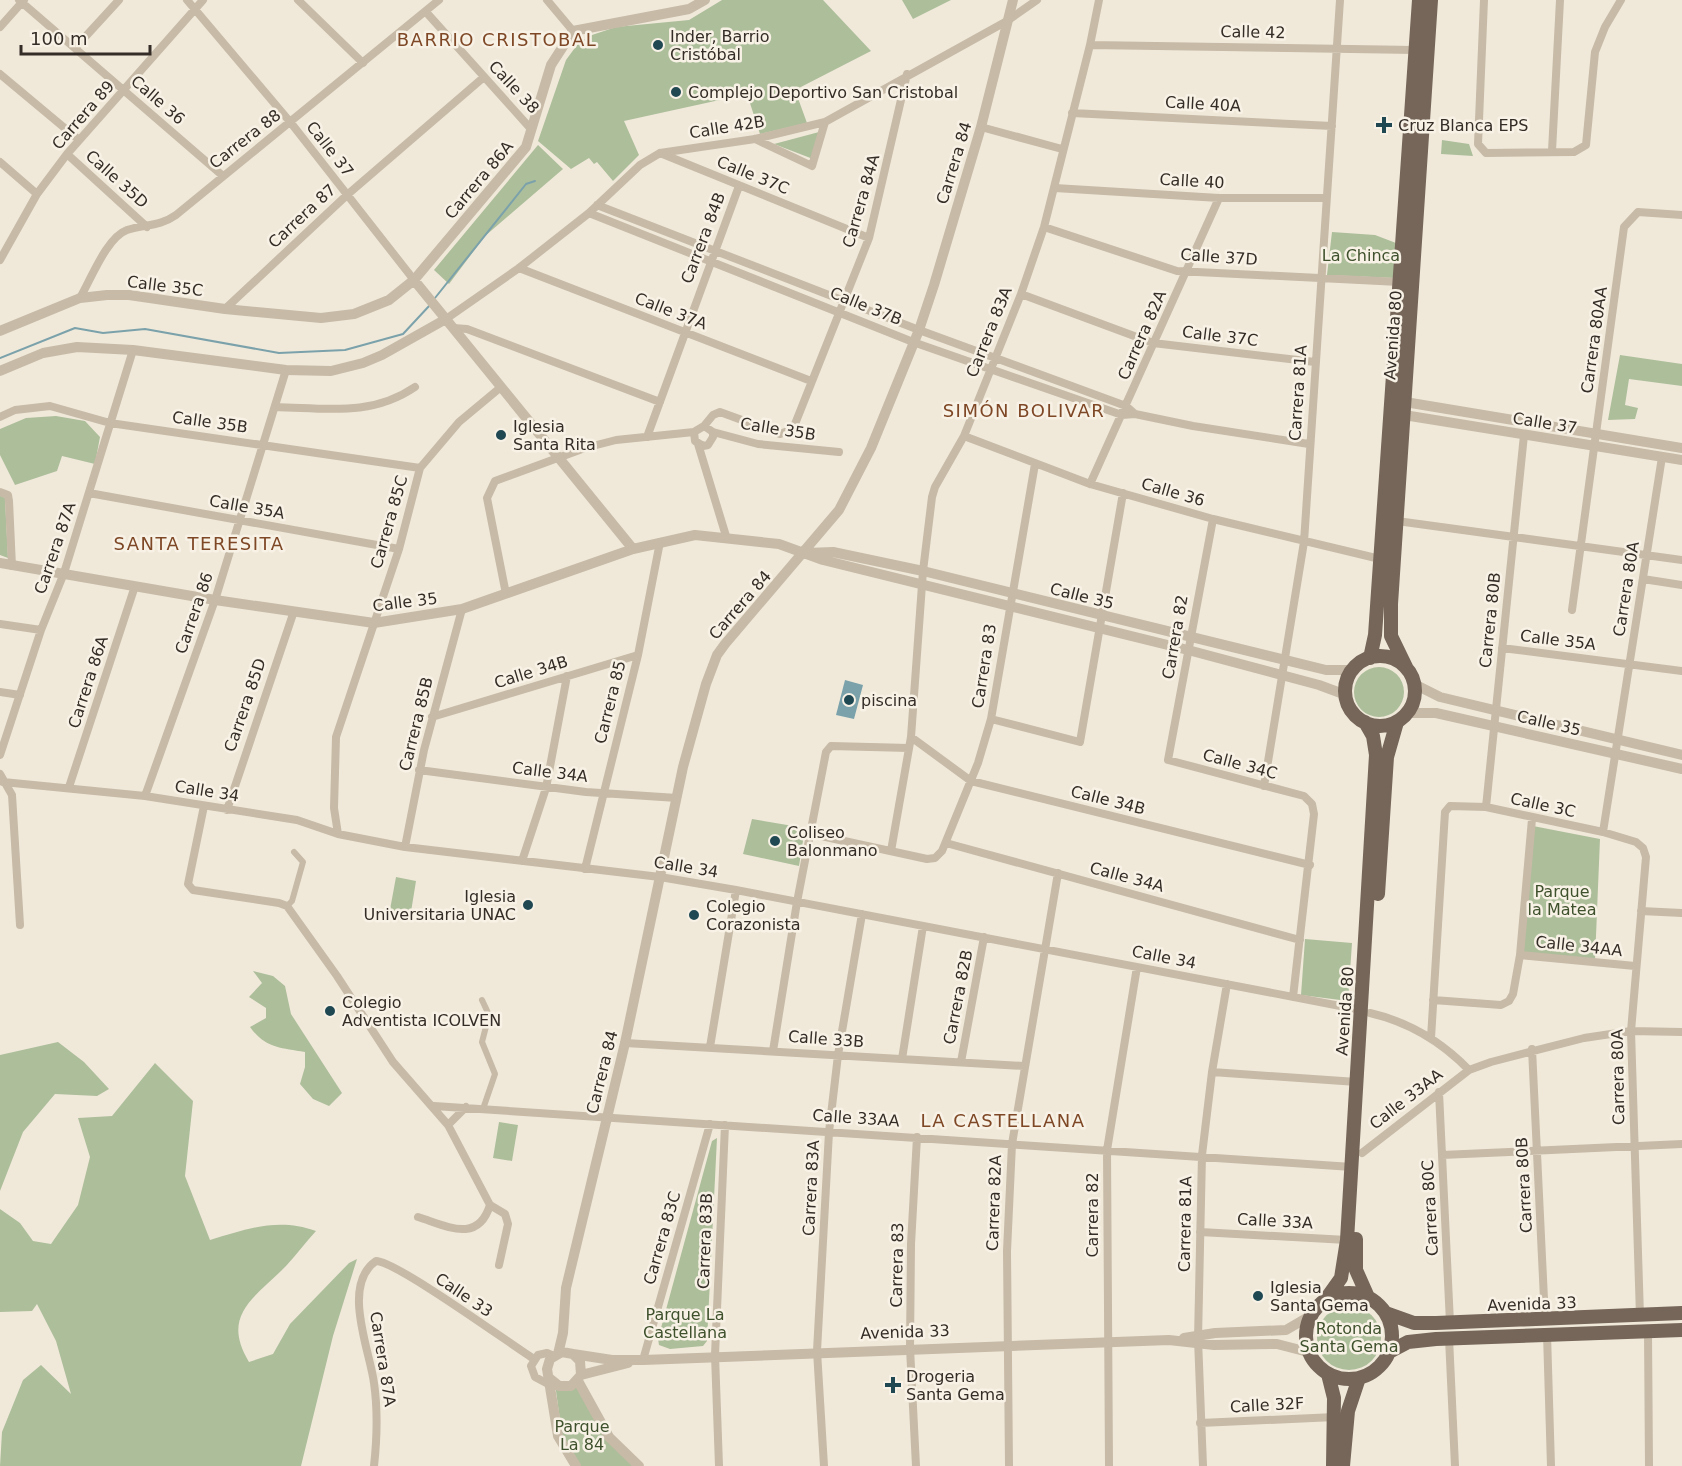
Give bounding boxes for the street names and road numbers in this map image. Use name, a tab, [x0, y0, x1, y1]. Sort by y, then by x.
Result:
street label: Calle 42	[1220, 22, 1286, 42]
street label: Calle 38	[485, 57, 543, 117]
street label: Calle 36	[127, 71, 189, 129]
street label: Carrera 89	[48, 77, 118, 153]
street label: Calle 40A	[1165, 93, 1242, 115]
street label: Carrera 88	[206, 105, 284, 173]
street label: Calle 42B	[688, 112, 766, 142]
street label: Calle 37	[302, 117, 358, 181]
street label: Carrera 84	[932, 119, 976, 207]
street label: Carrera 86A	[441, 137, 517, 223]
street label: Calle 35D	[82, 146, 152, 212]
street label: Calle 37C	[714, 152, 792, 198]
street label: Carrera 84A	[839, 152, 883, 250]
street label: Calle 40	[1159, 170, 1225, 192]
street label: Carrera 87	[264, 180, 340, 252]
street label: Carrera 84B	[677, 190, 729, 286]
street label: Calle 37D	[1180, 245, 1258, 269]
street label: Calle 35C	[126, 272, 204, 300]
street label: Calle 37B	[827, 283, 905, 329]
street label: Carrera 83A	[962, 284, 1016, 380]
street label: Carrera 80AA	[1577, 285, 1611, 395]
street label: Carrera 82A	[1114, 287, 1170, 383]
street label: Calle 37A	[632, 288, 710, 334]
street label: Avenida 80	[1380, 290, 1406, 380]
street label: Calle 37C	[1181, 322, 1259, 350]
street label: Carrera 81A	[1285, 344, 1311, 442]
street label: Calle 35B	[171, 407, 249, 437]
street label: Calle 37	[1511, 409, 1579, 437]
street label: Calle 35B	[739, 414, 817, 444]
street label: Carrera 85C	[367, 473, 411, 571]
street label: Calle 36	[1139, 474, 1207, 510]
street label: Calle 35A	[208, 491, 286, 523]
street label: Carrera 87A	[30, 499, 80, 597]
street label: Carrera 80A	[1609, 540, 1643, 638]
street label: Carrera 84	[705, 567, 775, 643]
street label: Carrera 86	[171, 570, 217, 656]
street label: Carrera 80B	[1476, 571, 1504, 669]
street label: Calle 35	[1048, 579, 1116, 613]
street label: Calle 35	[372, 589, 438, 615]
street label: Carrera 82	[1158, 593, 1192, 681]
street label: Carrera 83	[968, 622, 1000, 710]
street label: Calle 35A	[1519, 626, 1597, 654]
street label: Carrera 86A	[64, 633, 112, 731]
street label: Calle 34B	[492, 652, 570, 692]
street label: Carrera 85D	[220, 656, 270, 754]
street label: Carrera 85	[590, 658, 630, 746]
street label: Carrera 85B	[395, 675, 437, 773]
street label: Calle 35	[1515, 706, 1583, 740]
street label: Calle 34C	[1201, 745, 1279, 783]
street label: Calle 34A	[511, 758, 589, 786]
street label: Calle 34	[173, 777, 241, 805]
street label: Calle 34B	[1069, 782, 1147, 818]
street label: Calle 3C	[1509, 789, 1577, 821]
street label: Calle 34	[652, 853, 720, 881]
street label: Calle 34A	[1088, 858, 1166, 896]
street label: Calle 34AA	[1534, 932, 1624, 960]
street label: Calle 34	[1130, 941, 1198, 973]
street label: Carrera 82B	[940, 948, 976, 1046]
street label: Avenida 80	[1332, 966, 1358, 1056]
street label: Calle 33B	[787, 1027, 865, 1051]
street label: Carrera 84	[582, 1028, 622, 1116]
street label: Carrera 80A	[1608, 1029, 1628, 1125]
street label: Calle 33AA	[1366, 1065, 1446, 1133]
street label: Calle 33AA	[812, 1105, 900, 1131]
street label: Carrera 80B	[1512, 1136, 1536, 1234]
street label: Carrera 83A	[799, 1139, 823, 1236]
street label: Carrera 82A	[983, 1155, 1005, 1251]
street label: Carrera 80C	[1418, 1159, 1442, 1257]
street label: Carrera 82	[1083, 1172, 1102, 1258]
street label: Carrera 81A	[1175, 1176, 1195, 1272]
street label: Carrera 83C	[640, 1189, 684, 1287]
street label: Carrera 83B	[694, 1193, 716, 1289]
street label: Calle 33A	[1237, 1210, 1314, 1232]
street label: Carrera 83	[887, 1222, 907, 1308]
street label: Calle 33	[432, 1269, 496, 1321]
street label: Avenida 33	[1487, 1293, 1577, 1315]
street label: Carrera 87A	[366, 1310, 400, 1408]
street label: Avenida 33	[860, 1321, 950, 1343]
street label: Calle 32F	[1229, 1394, 1305, 1416]

